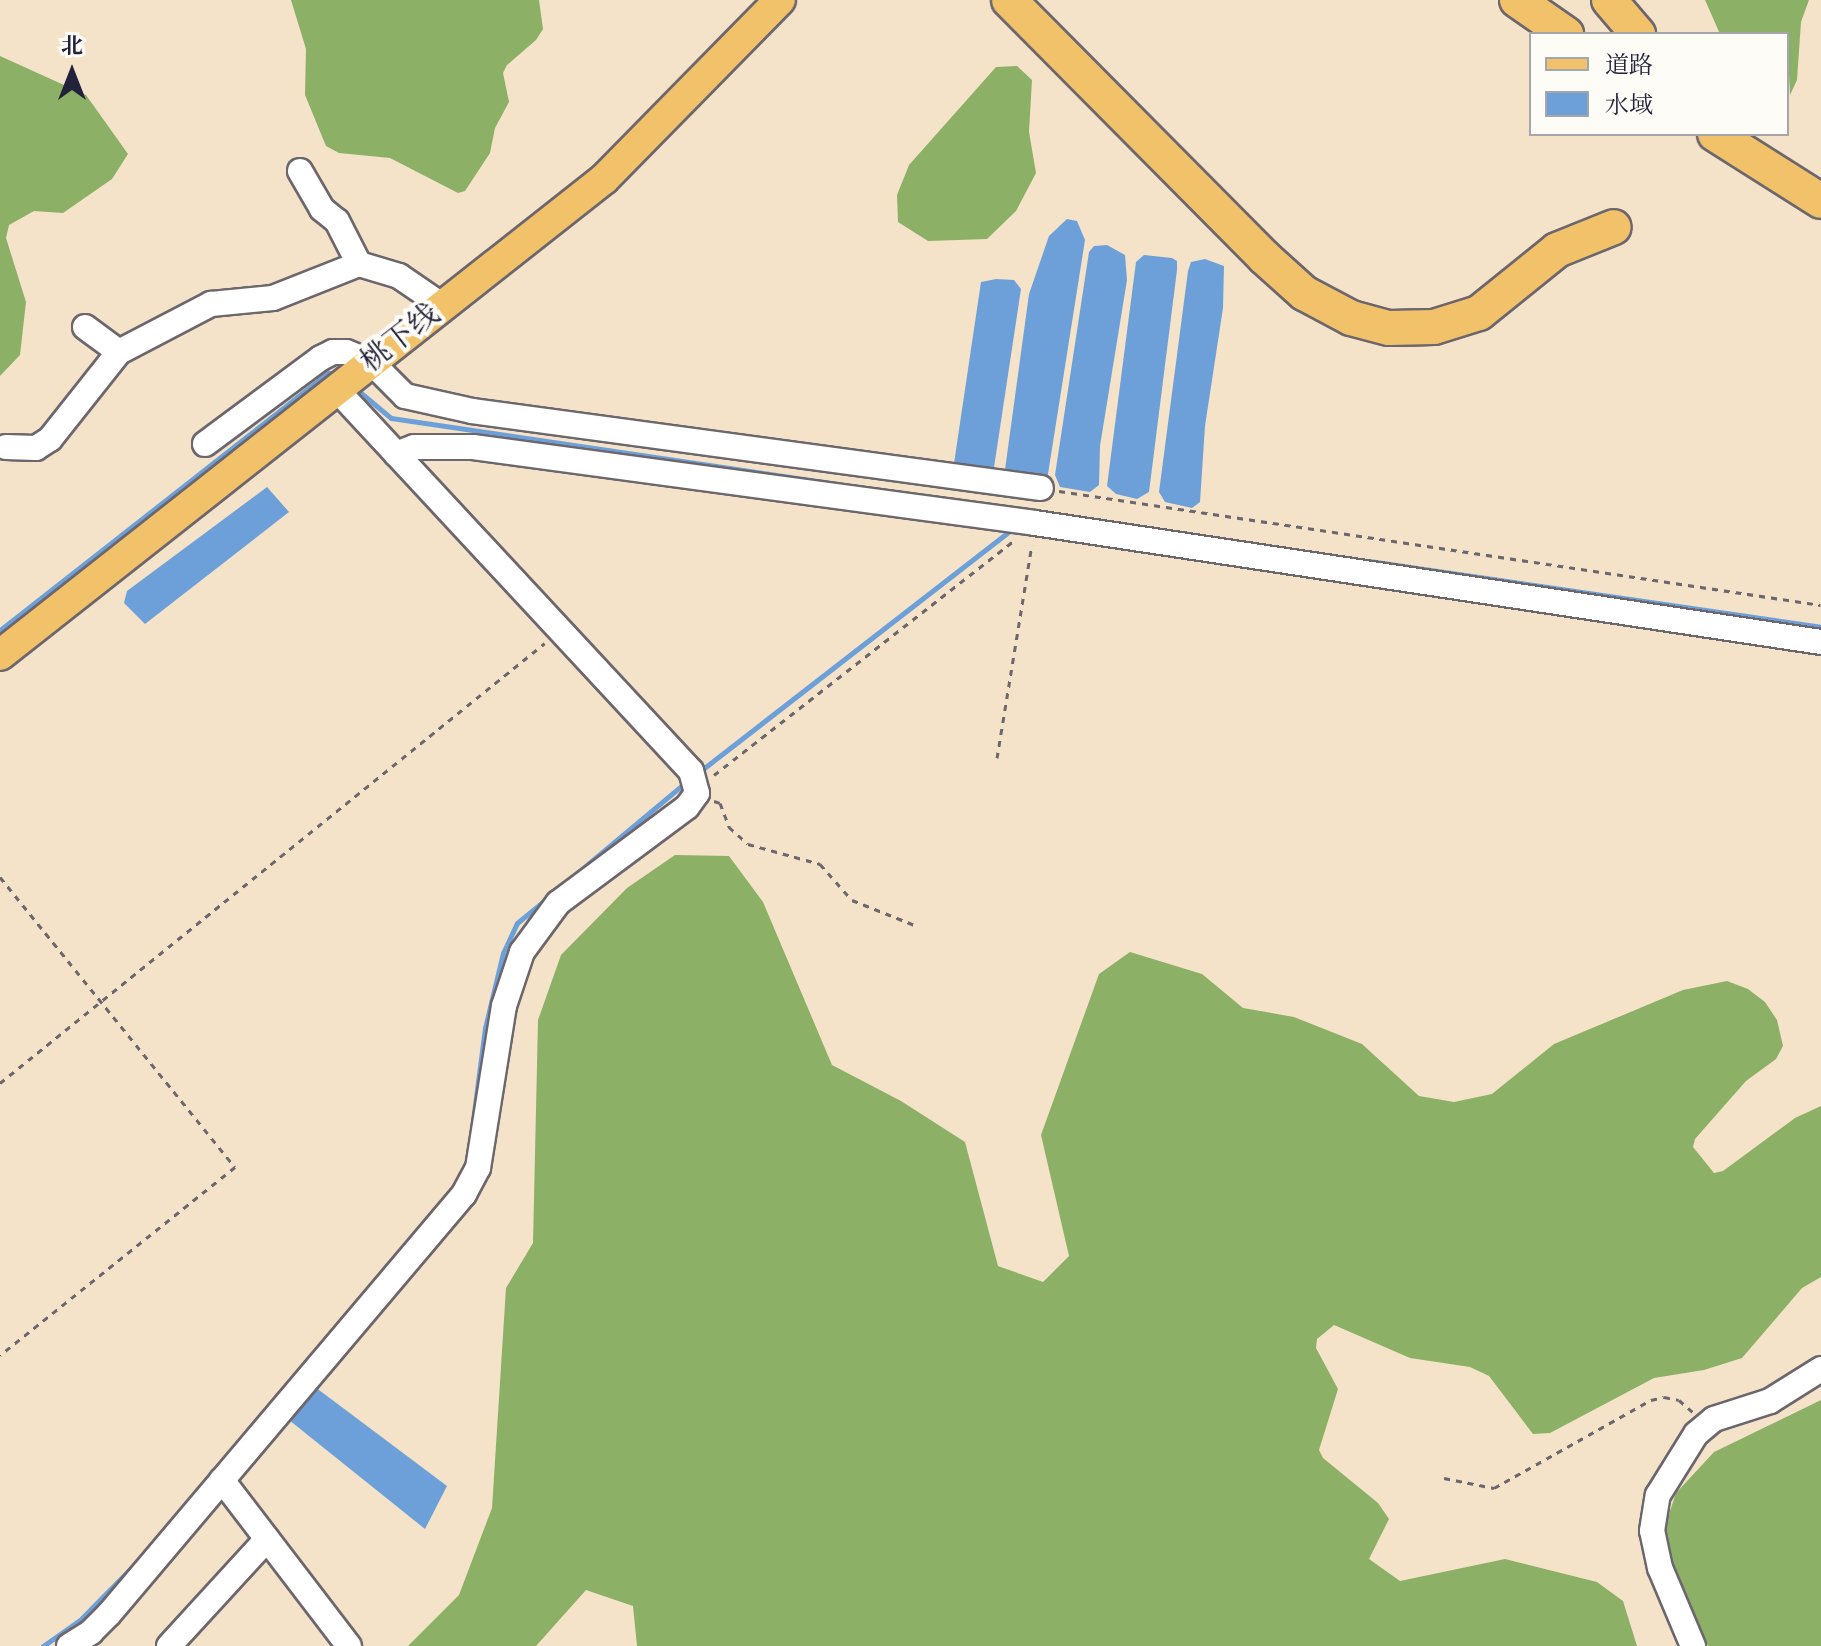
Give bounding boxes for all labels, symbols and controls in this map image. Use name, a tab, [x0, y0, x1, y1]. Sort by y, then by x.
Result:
north arrow	[32, 32, 112, 112]
text: 北	[61, 32, 83, 63]
legend	[1529, 32, 1789, 136]
text: 道路	[1605, 50, 1653, 84]
text: 水域	[1605, 90, 1653, 124]
street label: 桃下线	[354, 297, 448, 381]

